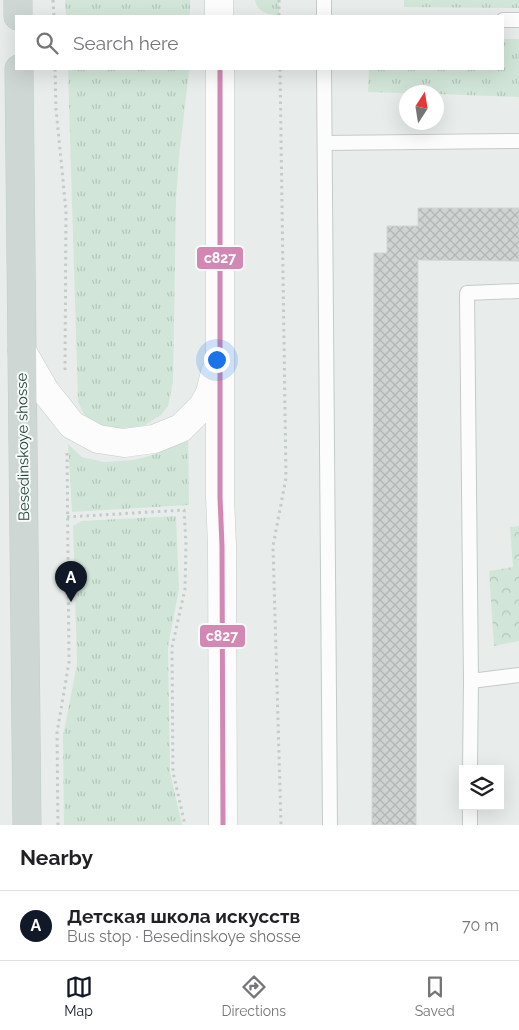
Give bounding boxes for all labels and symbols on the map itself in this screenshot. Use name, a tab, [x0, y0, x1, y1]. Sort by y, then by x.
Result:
north arrow	[399, 85, 444, 130]
line badge: с827	[196, 246, 244, 270]
text: с827	[204, 250, 236, 266]
your location	[204, 347, 230, 373]
street label: Besedinskoye shosse	[13, 373, 33, 521]
pin: A	[55, 561, 87, 602]
line badge: с827	[199, 624, 246, 648]
text: с827	[206, 628, 238, 644]

